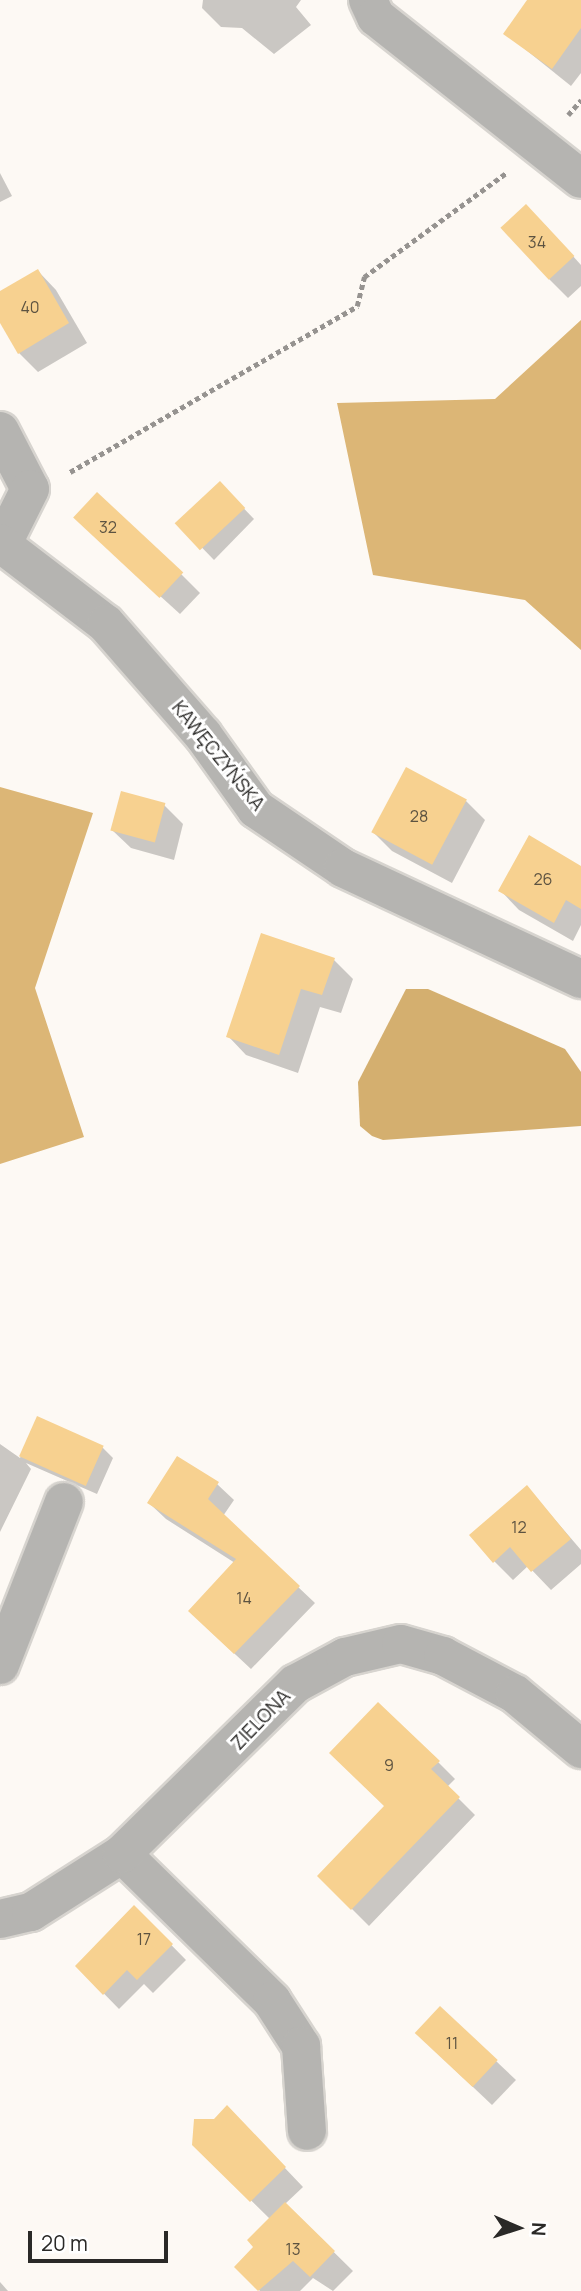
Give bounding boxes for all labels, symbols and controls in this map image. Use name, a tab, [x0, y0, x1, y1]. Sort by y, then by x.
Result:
house number: 34	[528, 232, 546, 252]
house number: 40	[20, 297, 40, 317]
house number: 32	[99, 517, 117, 537]
street label: KAWĘCZYŃSKA	[167, 697, 269, 815]
house number: 28	[410, 806, 428, 826]
house number: 26	[533, 869, 553, 889]
house number: 12	[511, 1517, 527, 1537]
house number: 14	[236, 1588, 252, 1608]
street label: ZIELONA	[227, 1685, 295, 1755]
house number: 9	[384, 1755, 394, 1775]
house number: 17	[137, 1929, 151, 1949]
house number: 11	[446, 2033, 458, 2053]
north arrow	[483, 2193, 553, 2263]
scale bar	[32, 2218, 172, 2262]
text: N	[526, 2222, 552, 2237]
text: 20 m	[41, 2229, 88, 2257]
house number: 13	[285, 2239, 301, 2259]

